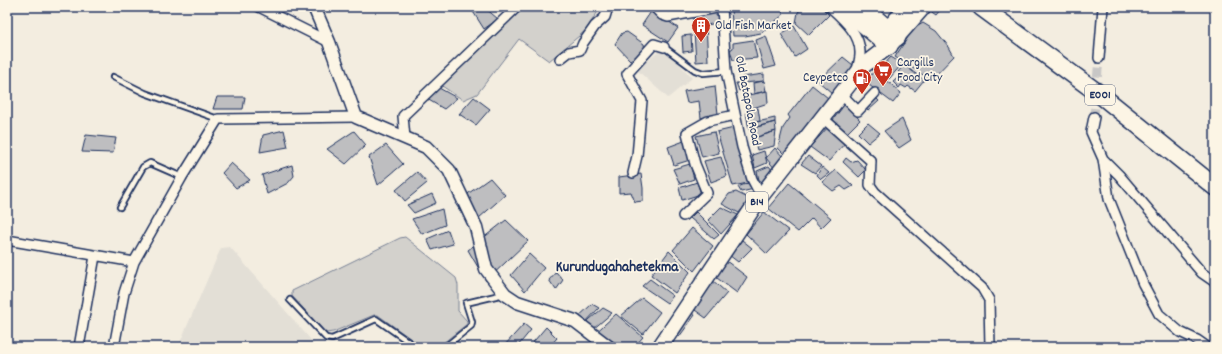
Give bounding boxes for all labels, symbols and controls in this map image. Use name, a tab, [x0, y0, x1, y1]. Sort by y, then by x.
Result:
building icon: Old Fish Market	[690, 15, 712, 43]
place label: Old Fish Market	[715, 17, 792, 36]
place label: Cargills Food City	[897, 54, 943, 88]
street label: Old Batapola Road	[729, 55, 765, 147]
supermarket icon: Cargills Food City	[872, 59, 894, 87]
fuel station icon: Ceypetco	[851, 67, 873, 95]
place label: Ceypetco	[803, 69, 848, 88]
road number: E001	[1085, 85, 1115, 105]
road number: B14	[746, 192, 768, 212]
district label: Kurundugahahetekma	[556, 257, 679, 279]

